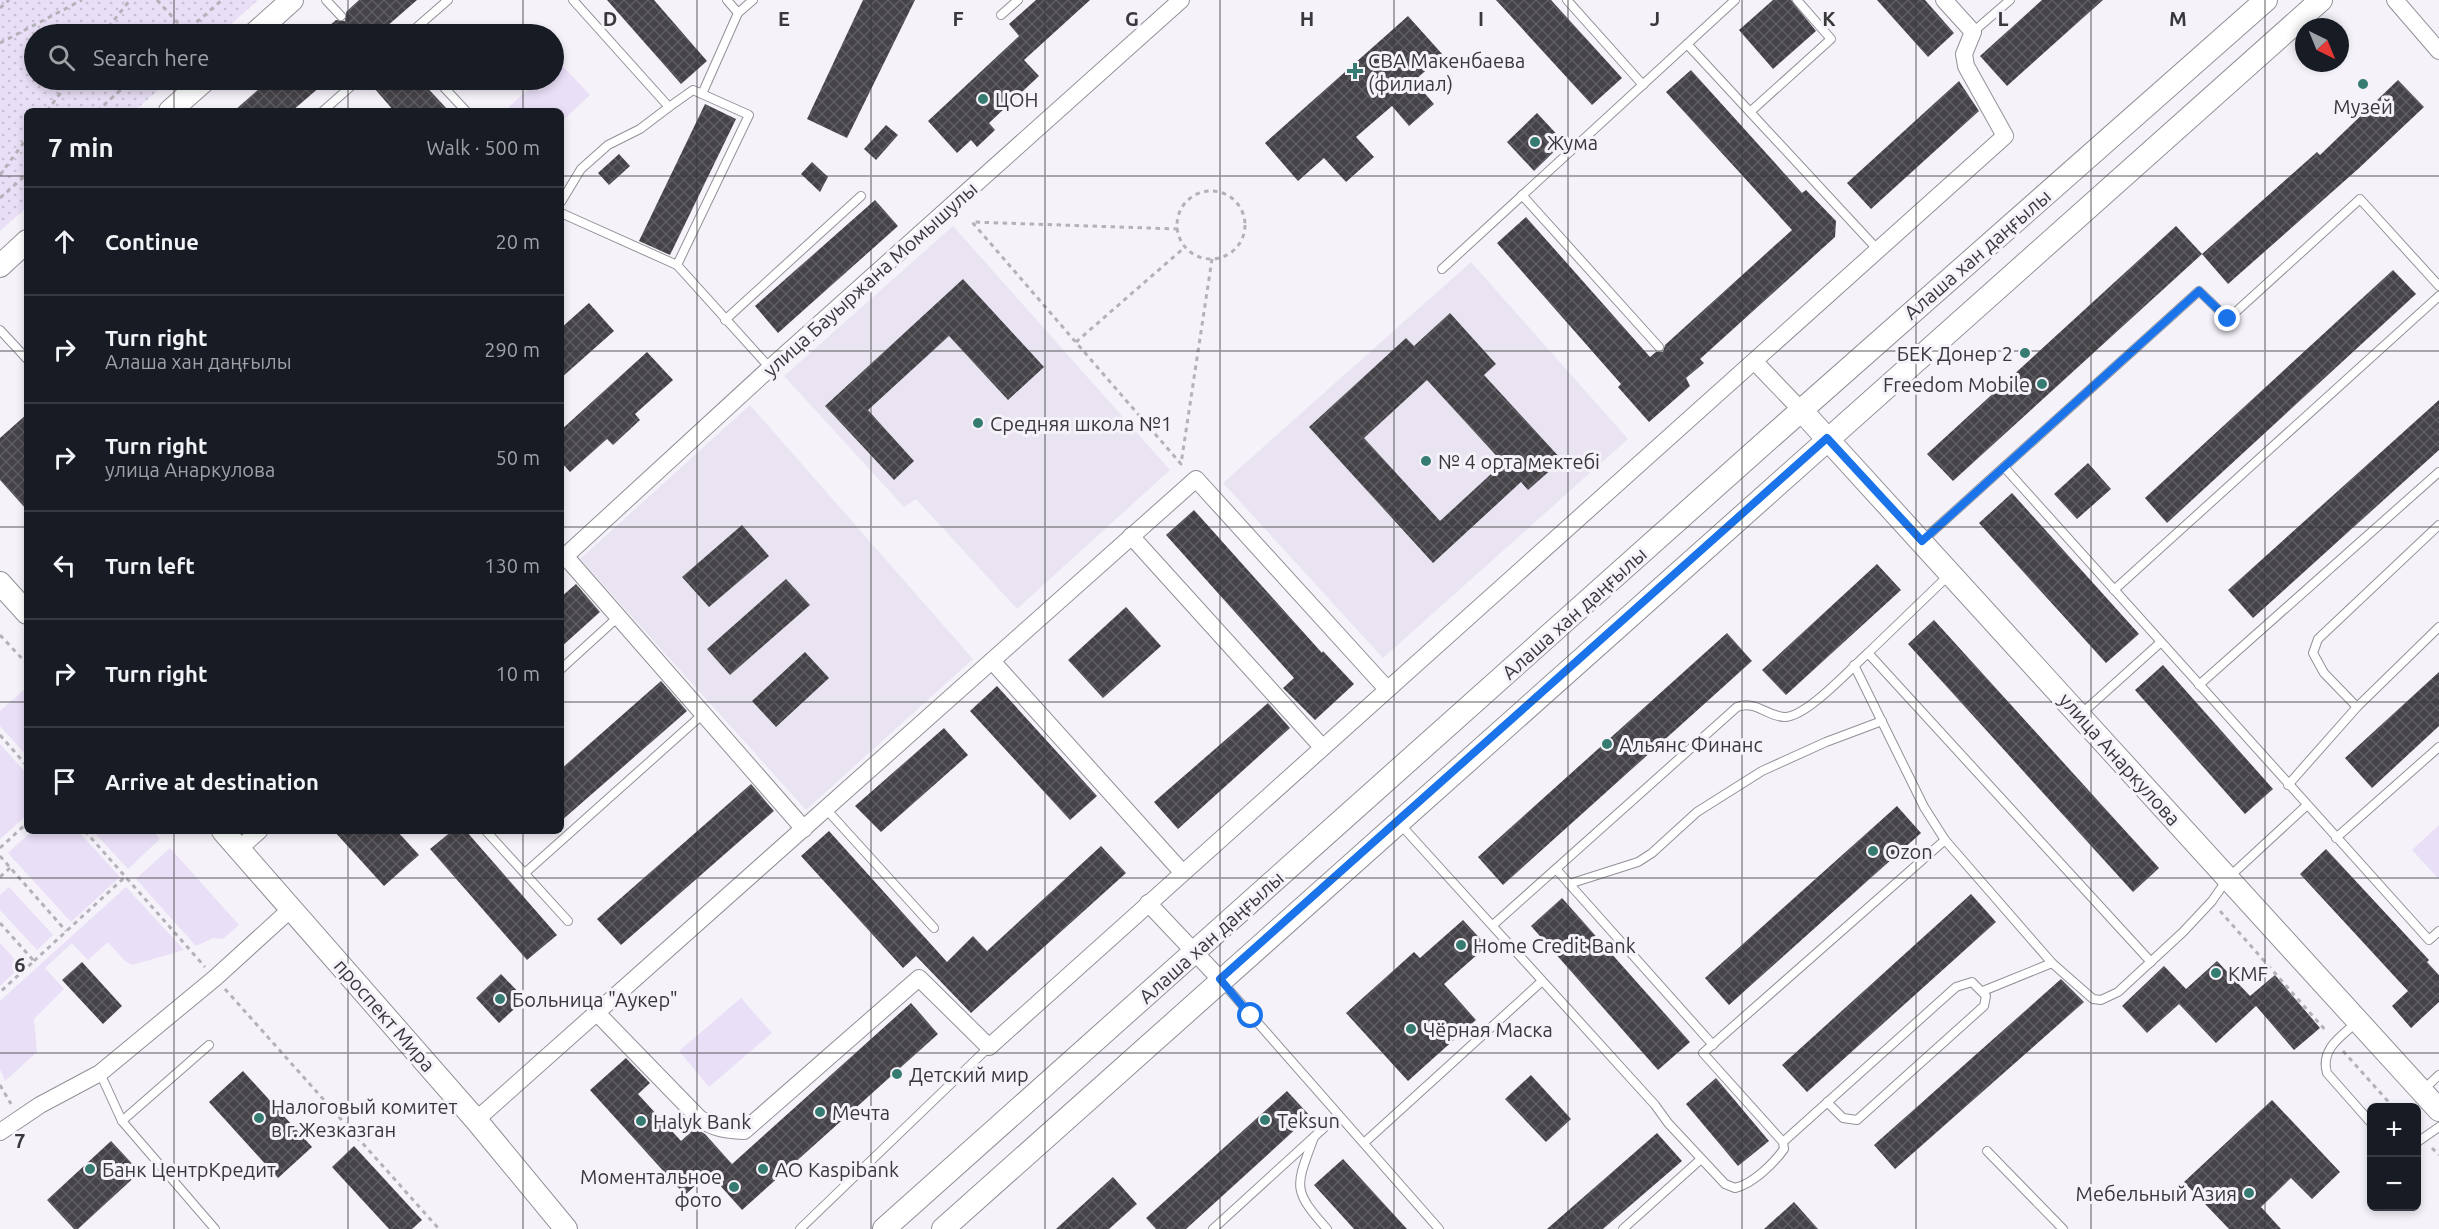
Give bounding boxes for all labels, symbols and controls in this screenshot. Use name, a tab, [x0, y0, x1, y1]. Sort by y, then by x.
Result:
text: D	[603, 7, 617, 30]
text: E	[778, 7, 790, 30]
text: F	[952, 7, 964, 30]
text: G	[1125, 7, 1139, 30]
text: H	[1300, 7, 1314, 30]
text: I	[1478, 7, 1484, 30]
text: J	[1650, 7, 1660, 30]
text: K	[1822, 7, 1836, 30]
text: L	[1998, 7, 2009, 30]
text: M	[2169, 7, 2187, 30]
north arrow	[2295, 18, 2349, 72]
search box	[24, 24, 564, 90]
icon: search	[45, 41, 78, 74]
text: Search here	[93, 45, 209, 70]
place label: СВА Макенбаева (филиал)	[1368, 49, 1525, 95]
marker: СВА Макенбаева (филиал)	[1346, 62, 1364, 80]
marker: Музей	[2356, 77, 2370, 91]
place label: ЦОН	[995, 88, 1038, 111]
marker: ЦОН	[976, 92, 990, 106]
place label: Музей	[2333, 95, 2393, 118]
place label: Жума	[1547, 131, 1598, 154]
text: 7 min	[48, 133, 114, 162]
marker: Жума	[1528, 135, 1542, 149]
text: Walk · 500 m	[427, 136, 540, 159]
street label: улица Бауыржана Момышулы	[758, 177, 982, 381]
street label: Алаша хан даңғылы	[1899, 184, 2055, 324]
icon: ahead	[48, 225, 81, 258]
text: Continue	[105, 229, 199, 254]
text: 20 m	[496, 230, 540, 253]
route end	[2214, 305, 2240, 331]
text: Turn right	[105, 325, 207, 350]
icon: right	[48, 333, 81, 366]
text: 290 m	[484, 338, 540, 361]
place label: БЕК Донер 2	[1897, 342, 2013, 365]
marker: БЕК Донер 2	[2018, 346, 2032, 360]
text: Алаша хан даңғылы	[105, 350, 292, 373]
place label: Freedom Mobile	[1883, 373, 2030, 396]
marker: Freedom Mobile	[2035, 377, 2049, 391]
place label: Средняя школа №1	[990, 412, 1172, 435]
marker: Средняя школа №1	[971, 416, 985, 430]
text: Turn right	[105, 433, 207, 458]
icon: right	[48, 441, 81, 474]
text: 50 m	[496, 446, 540, 469]
place label: № 4 орта мектебі	[1438, 450, 1600, 473]
marker: № 4 орта мектебі	[1419, 454, 1433, 468]
text: улица Анаркулова	[105, 458, 275, 481]
street label: Алаша хан даңғылы	[1497, 542, 1651, 684]
icon: left	[48, 549, 81, 582]
text: Turn left	[105, 553, 195, 578]
text: 130 m	[484, 554, 540, 577]
icon: right	[48, 657, 81, 690]
text: Turn right	[105, 661, 207, 686]
text: 10 m	[496, 662, 540, 685]
street label: улица Анаркулова	[2054, 688, 2186, 830]
place label: Альянс Финанс	[1619, 733, 1763, 756]
marker: Альянс Финанс	[1600, 737, 1614, 751]
icon: arrive	[48, 765, 81, 798]
text: Arrive at destination	[105, 769, 319, 794]
place label: Ozon	[1885, 840, 1933, 863]
marker: Ozon	[1866, 844, 1880, 858]
street label: Алаша хан даңғылы	[1134, 866, 1288, 1008]
place label: Home Credit Bank	[1473, 934, 1636, 957]
marker: Home Credit Bank	[1454, 938, 1468, 952]
text: 6	[14, 953, 26, 976]
street label: проспект Мира	[330, 954, 440, 1076]
place label: KMF	[2228, 962, 2268, 985]
marker: KMF	[2209, 966, 2223, 980]
place label: Больница "Аукер"	[512, 988, 678, 1011]
marker: Больница "Аукер"	[493, 992, 507, 1006]
route start	[1237, 1002, 1263, 1028]
place label: Чёрная Маска	[1423, 1018, 1553, 1041]
marker: Чёрная Маска	[1404, 1022, 1418, 1036]
place label: Детский мир	[909, 1063, 1029, 1086]
marker: Детский мир	[890, 1067, 904, 1081]
place label: Налоговый комитет в г.Жезказган	[271, 1095, 458, 1141]
place label: Мечта	[832, 1101, 890, 1124]
map controls	[2367, 1103, 2421, 1211]
button: +	[2367, 1103, 2421, 1157]
marker: Мечта	[813, 1105, 827, 1119]
place label: Teksun	[1277, 1109, 1340, 1132]
place label: Halyk Bank	[653, 1110, 751, 1133]
marker: Налоговый комитет в г.Жезказган	[252, 1111, 266, 1125]
marker: Teksun	[1258, 1113, 1272, 1127]
marker: Halyk Bank	[634, 1114, 648, 1128]
text: 7	[14, 1129, 26, 1152]
button: −	[2367, 1157, 2421, 1211]
place label: Банк ЦентрКредит	[102, 1158, 276, 1181]
place label: AO Kaspibank	[775, 1158, 899, 1181]
marker: Банк ЦентрКредит	[83, 1162, 97, 1176]
marker: AO Kaspibank	[756, 1162, 770, 1176]
place label: Моментальное фото	[580, 1165, 722, 1211]
marker: Моментальное фото	[727, 1180, 741, 1194]
place label: Мебельный Азия	[2076, 1182, 2237, 1205]
marker: Мебельный Азия	[2242, 1186, 2256, 1200]

